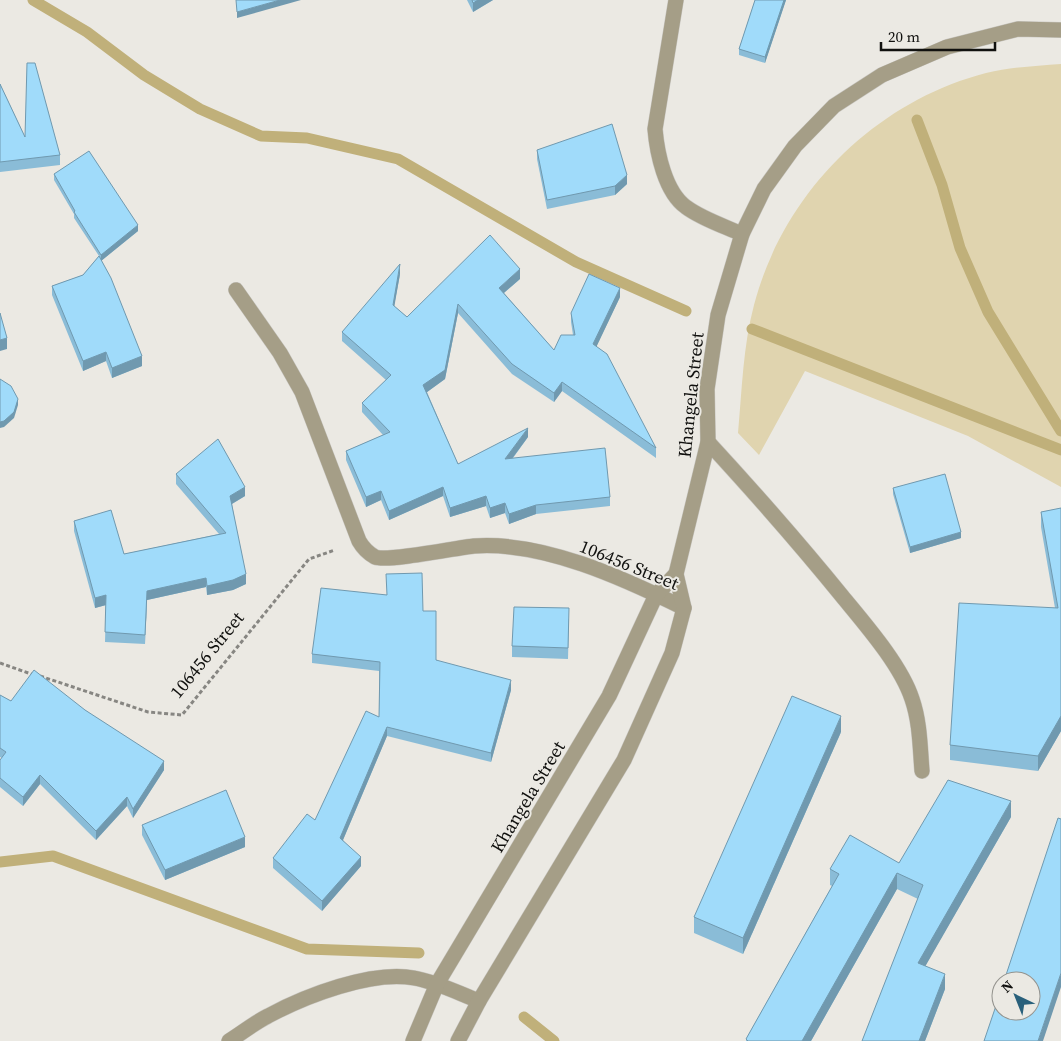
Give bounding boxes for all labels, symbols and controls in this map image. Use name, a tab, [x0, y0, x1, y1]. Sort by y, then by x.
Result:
scale bar	[881, 20, 995, 52]
text: 20 m	[888, 26, 920, 47]
street label: Khangela Street	[671, 331, 710, 459]
street label: 106456 Street	[576, 533, 683, 596]
street label: 106456 Street	[164, 606, 249, 703]
street label: Khangela Street	[484, 736, 571, 857]
north arrow	[991, 971, 1041, 1021]
text: N	[997, 976, 1018, 997]

